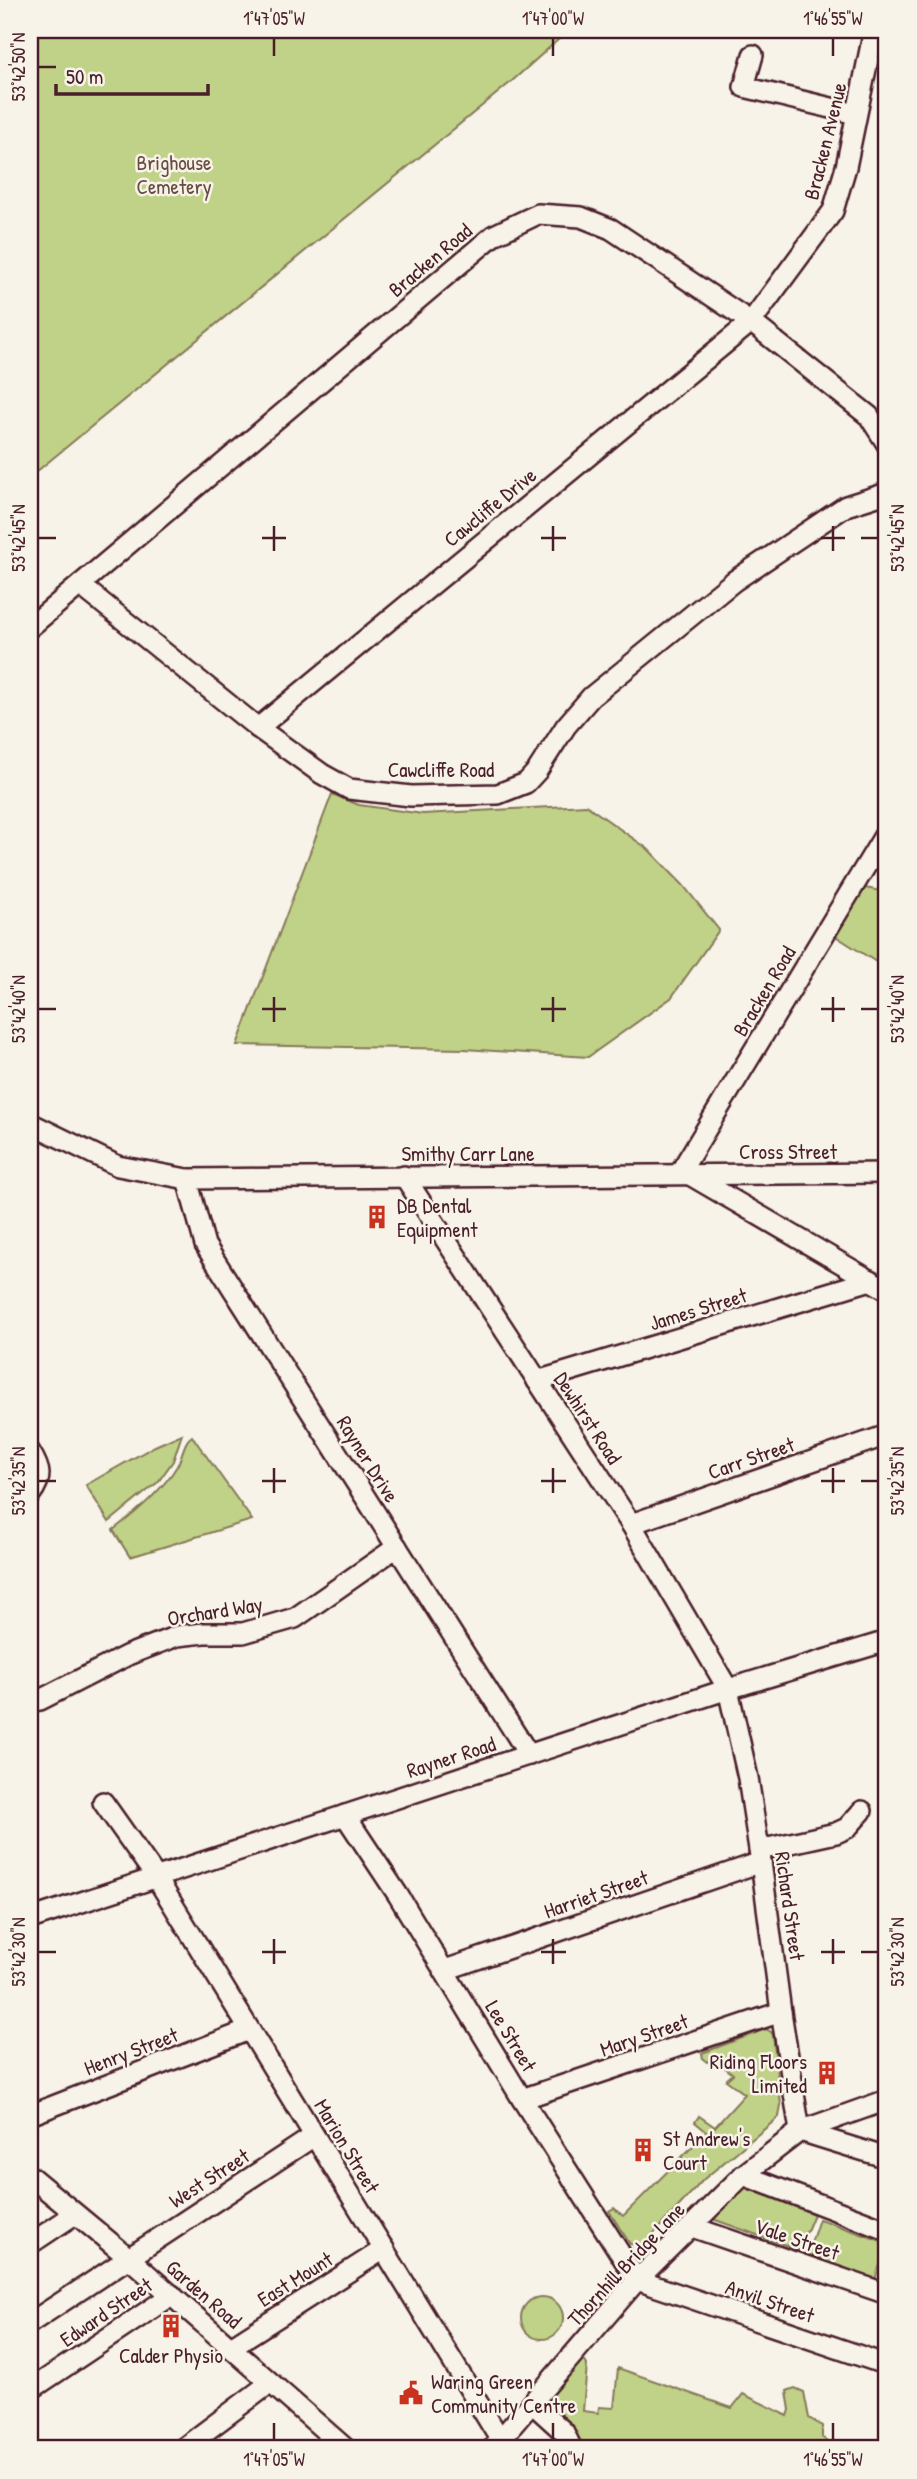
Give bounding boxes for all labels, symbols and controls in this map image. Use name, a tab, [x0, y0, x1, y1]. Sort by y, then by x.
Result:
text: 1°47'05"W	[243, 6, 305, 31]
text: 1°47'00"W	[522, 6, 584, 31]
text: 1°46'55"W	[803, 6, 863, 31]
text: 53°42'50"N	[6, 33, 31, 101]
scale bar	[56, 52, 208, 96]
text: 50 m	[66, 62, 103, 91]
street label: Bracken Avenue	[796, 79, 854, 203]
park label: Brighouse Cemetery	[136, 148, 212, 201]
street label: Bracken Road	[382, 216, 478, 304]
street label: Cawcliffe Drive	[437, 461, 543, 553]
text: 53°42'45"N	[6, 504, 31, 572]
text: 53°42'45"N	[885, 504, 910, 572]
street label: Cawcliffe Road	[388, 755, 494, 784]
street label: Bracken Road	[726, 940, 802, 1042]
text: 53°42'40"N	[6, 975, 31, 1043]
text: 53°42'40"N	[885, 975, 910, 1043]
street label: Cross Street	[739, 1137, 838, 1166]
street label: Smithy Carr Lane	[401, 1139, 535, 1168]
place label: DB Dental Equipment	[397, 1191, 478, 1244]
building icon: DB Dental Equipment	[363, 1203, 391, 1231]
street label: James Street	[646, 1280, 751, 1338]
street label: Dewhirst Road	[547, 1366, 629, 1470]
street label: Rayner Drive	[330, 1410, 406, 1508]
street label: Carr Street	[704, 1429, 799, 1486]
text: 53°42'35"N	[6, 1447, 31, 1515]
text: 53°42'35"N	[885, 1447, 910, 1515]
street label: Orchard Way	[165, 1589, 265, 1633]
street label: Rayner Road	[403, 1729, 499, 1785]
street label: Richard Street	[768, 1850, 812, 1963]
street label: Harriet Street	[540, 1862, 653, 1925]
text: 53°42'30"N	[6, 1917, 31, 1987]
text: 53°42'30"N	[885, 1917, 910, 1987]
street label: Lee Street	[478, 1995, 544, 2078]
street label: Mary Street	[596, 2006, 693, 2064]
street label: Henry Street	[80, 2020, 183, 2082]
place label: Riding Floors Limited	[710, 2047, 807, 2100]
building icon: Riding Floors Limited	[813, 2059, 841, 2087]
street label: Marion Street	[307, 2093, 387, 2199]
place label: St Andrew's Court	[663, 2124, 750, 2177]
building icon: St Andrew's Court	[629, 2136, 657, 2164]
street label: West Street	[163, 2141, 255, 2215]
street label: Thornhill Bridge Lane	[561, 2196, 691, 2332]
street label: Vale Street	[751, 2211, 844, 2267]
street label: East Mount	[252, 2244, 339, 2313]
street label: Garden Road	[160, 2253, 248, 2335]
street label: Edward Street	[54, 2270, 158, 2353]
street label: Anvil Street	[722, 2272, 819, 2330]
building icon: Calder Physio	[157, 2312, 185, 2340]
place label: Calder Physio	[119, 2341, 223, 2370]
place label: Waring Green Community Centre	[431, 2367, 576, 2420]
public building icon: Waring Green Community Centre	[397, 2379, 425, 2407]
text: 1°47'05"W	[243, 2447, 305, 2472]
text: 1°47'00"W	[522, 2447, 584, 2472]
text: 1°46'55"W	[803, 2447, 863, 2472]

